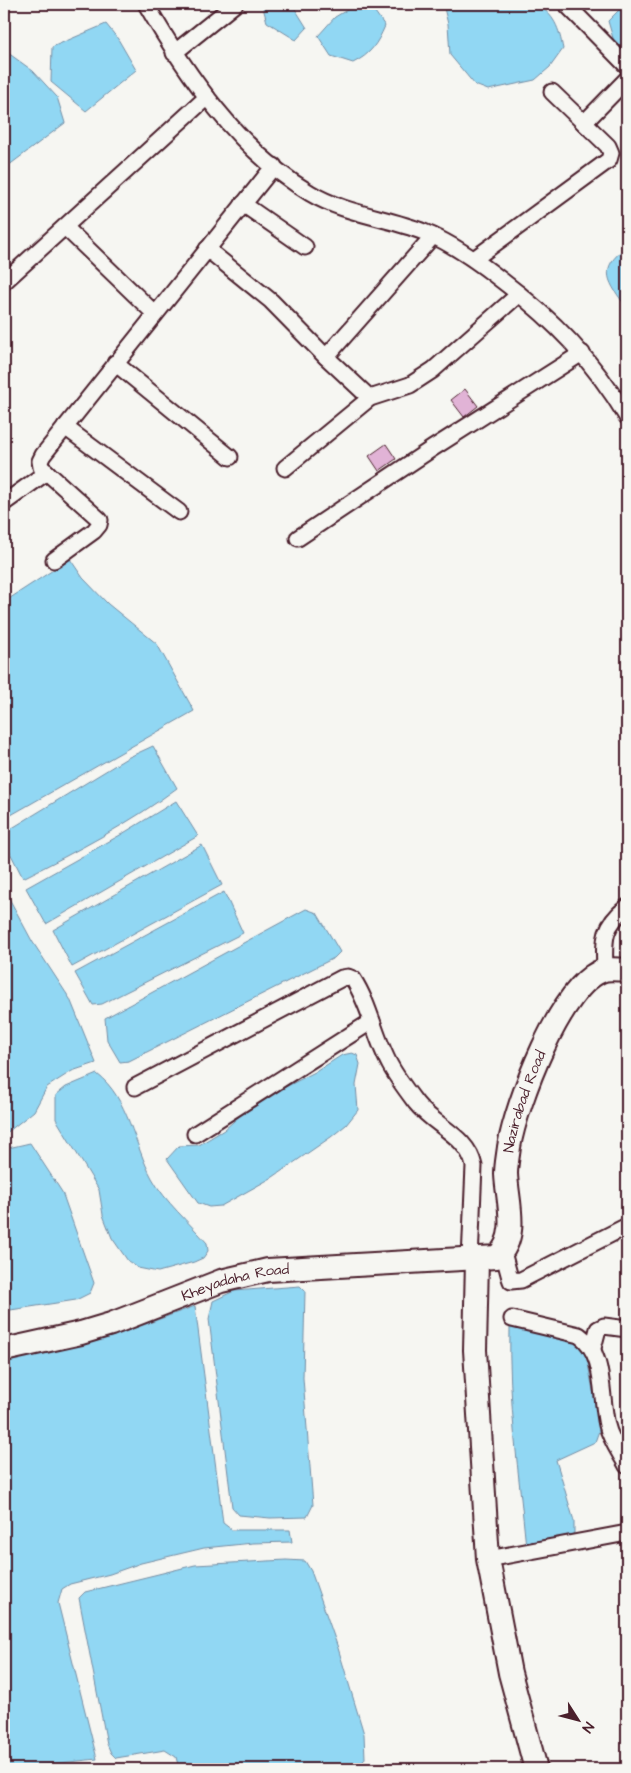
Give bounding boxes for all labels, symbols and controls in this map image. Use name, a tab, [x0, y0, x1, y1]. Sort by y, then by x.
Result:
street label: Nazirabad Road	[498, 1046, 551, 1154]
street label: Kheyadaha Road	[178, 1258, 290, 1306]
north arrow	[554, 1696, 604, 1746]
text: N	[577, 1718, 598, 1737]

